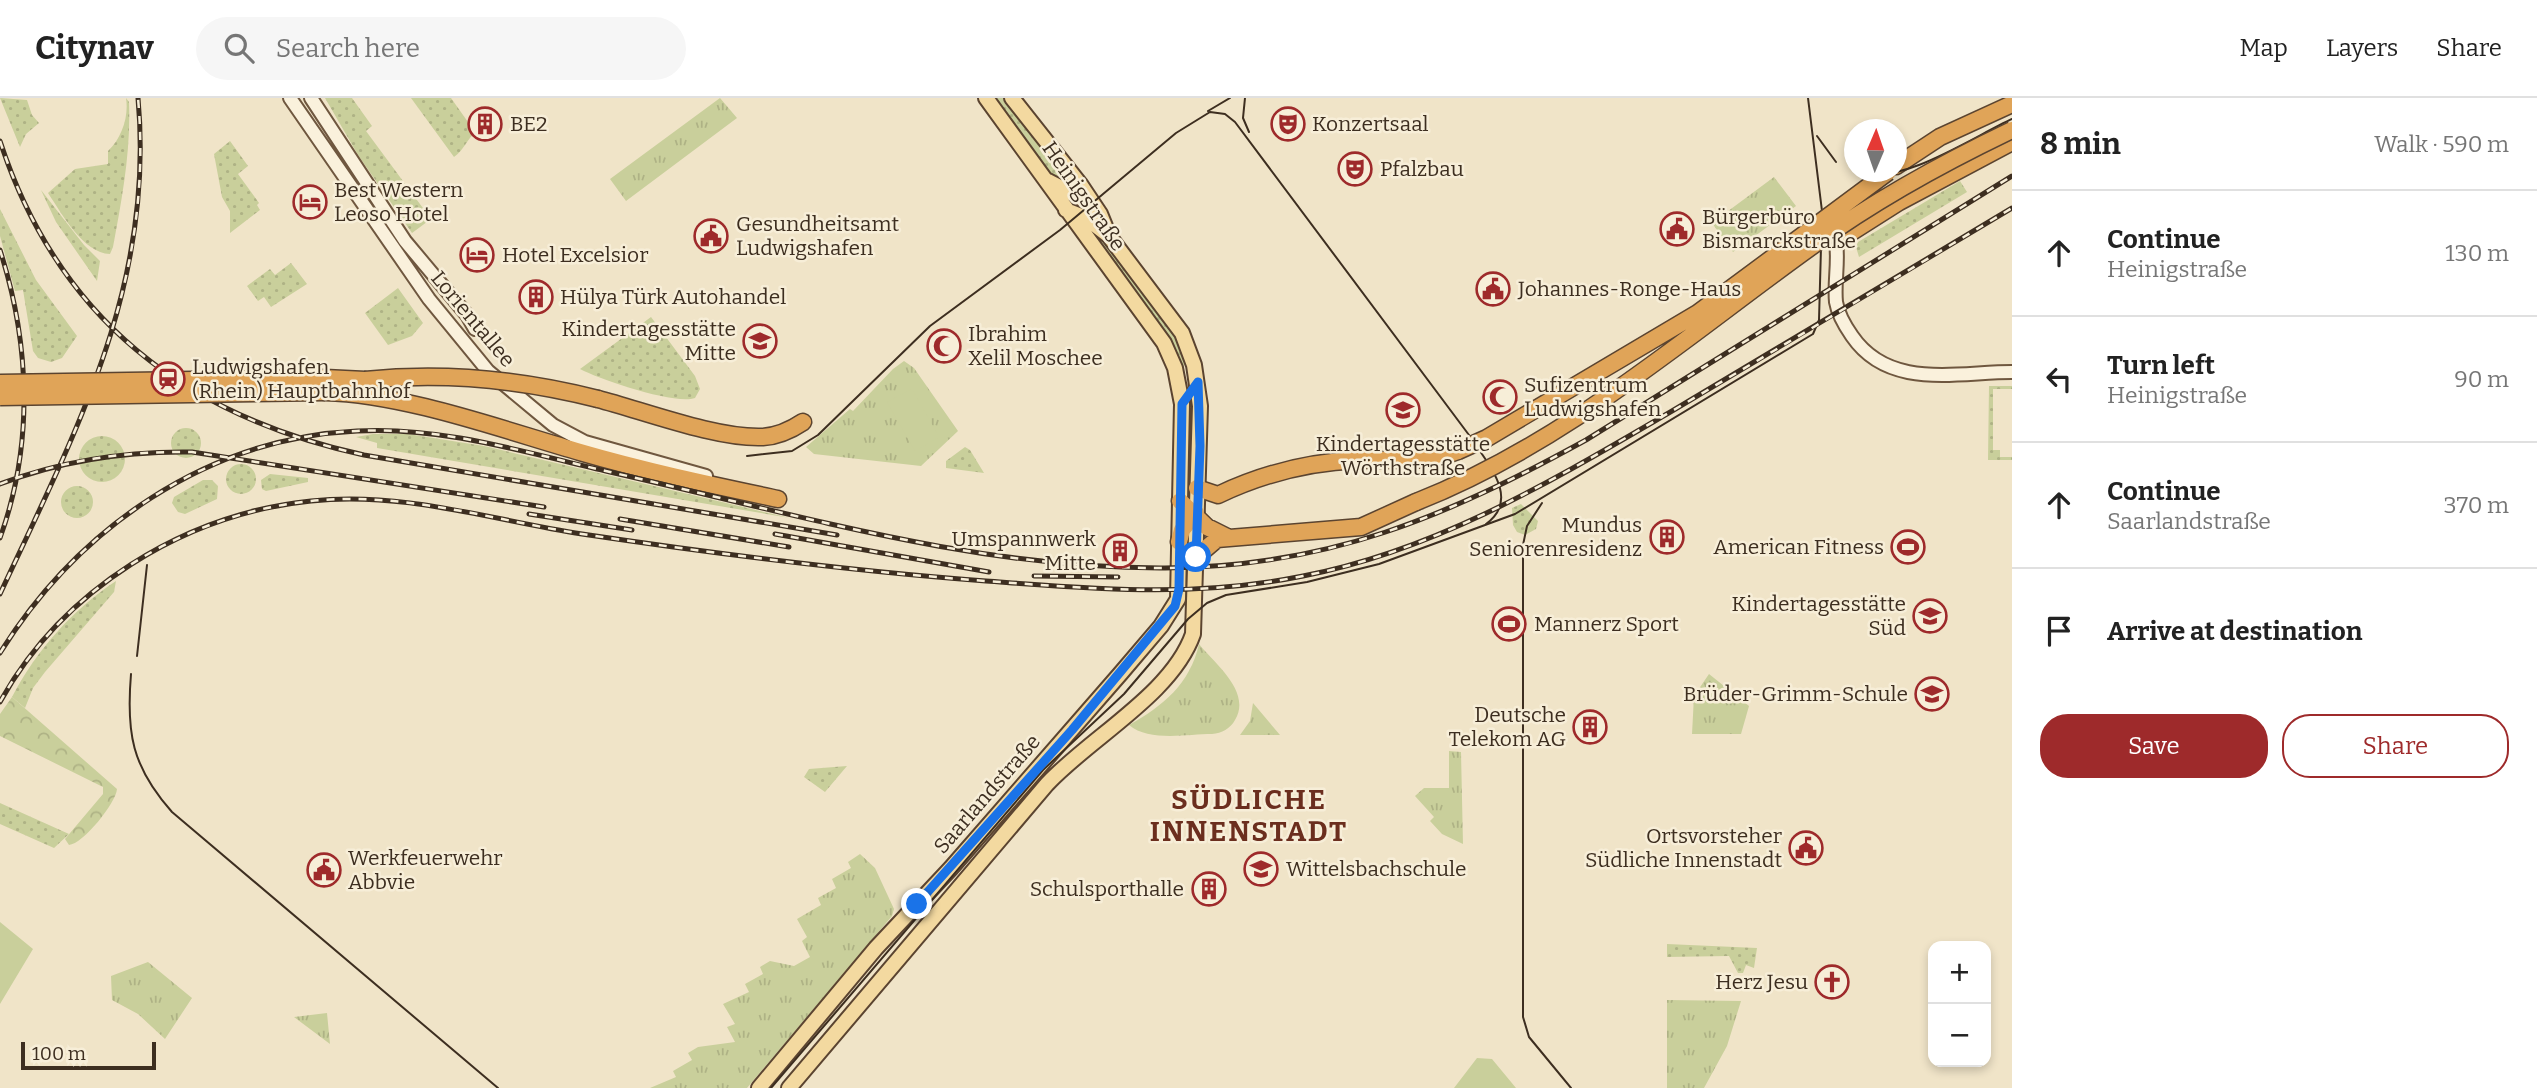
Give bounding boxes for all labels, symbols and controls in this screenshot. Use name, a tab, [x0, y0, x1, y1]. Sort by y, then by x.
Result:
search box	[196, 17, 686, 80]
text: Citynav	[35, 28, 154, 68]
icon: search	[220, 29, 258, 67]
text: Search here	[276, 33, 420, 64]
text: Map	[2240, 34, 2288, 62]
text: Layers	[2326, 34, 2398, 62]
text: Share	[2436, 34, 2502, 62]
building icon: BE2	[466, 105, 504, 143]
theatre icon: Konzertsaal	[1269, 105, 1307, 143]
place label: BE2	[510, 111, 547, 137]
place label: Konzertsaal	[1312, 111, 1429, 137]
north arrow	[1844, 119, 1907, 182]
text: 8 min	[2040, 126, 2121, 162]
text: Walk · 590 m	[2374, 130, 2509, 158]
street label: Heinigstraße	[1037, 136, 1131, 256]
theatre icon: Pfalzbau	[1336, 150, 1374, 188]
place label: Pfalzbau	[1380, 156, 1464, 182]
place label: Best Western Leoso Hotel	[334, 177, 463, 227]
hotel icon: Best Western Leoso Hotel	[291, 183, 329, 221]
place label: Bürgerbüro Bismarckstraße	[1702, 204, 1856, 254]
public building icon: Bürgerbüro Bismarckstraße	[1658, 210, 1696, 248]
place label: Gesundheitsamt Ludwigshafen	[736, 211, 899, 261]
public building icon: Gesundheitsamt Ludwigshafen	[692, 217, 730, 255]
text: Continue	[2107, 224, 2221, 255]
icon: ahead	[2040, 234, 2078, 272]
hotel icon: Hotel Excelsior	[458, 236, 496, 274]
text: 130 m	[2445, 239, 2509, 267]
place label: Hotel Excelsior	[502, 242, 648, 268]
text: Heinigstraße	[2107, 255, 2247, 283]
street label: Lorientallee	[425, 266, 521, 372]
public building icon: Johannes-Ronge-Haus	[1474, 270, 1512, 308]
place label: Johannes-Ronge-Haus	[1517, 276, 1741, 302]
building icon: Hülya Türk Autohandel	[517, 278, 555, 316]
place label: Hülya Türk Autohandel	[560, 284, 786, 310]
place label: Kindertagesstätte Mitte	[561, 316, 736, 366]
place label: Ibrahim Xelil Moschee	[968, 321, 1103, 371]
school or university icon: Kindertagesstätte Mitte	[741, 322, 779, 360]
mosque icon: Ibrahim Xelil Moschee	[925, 327, 963, 365]
text: Turn left	[2107, 350, 2215, 381]
place label: Ludwigshafen (Rhein) Hauptbahnhof	[192, 354, 412, 404]
station icon: Ludwigshafen (Rhein) Hauptbahnhof	[149, 360, 187, 398]
icon: left	[2040, 360, 2078, 398]
text: 90 m	[2454, 365, 2509, 393]
place label: Sufizentrum Ludwigshafen	[1524, 372, 1661, 422]
mosque icon: Sufizentrum Ludwigshafen	[1481, 378, 1519, 416]
text: Heinigstraße	[2107, 381, 2247, 409]
school or university icon: Kindertagesstätte Wörthstraße	[1384, 391, 1422, 429]
place label: Kindertagesstätte Wörthstraße	[1316, 431, 1490, 481]
text: Continue	[2107, 476, 2221, 507]
icon: ahead	[2040, 486, 2078, 524]
text: 370 m	[2443, 491, 2509, 519]
text: Saarlandstraße	[2107, 507, 2271, 535]
place label: Mundus Seniorenresidenz	[1469, 512, 1642, 562]
building icon: Mundus Seniorenresidenz	[1648, 518, 1686, 556]
place label: Umspannwerk Mitte	[951, 526, 1096, 576]
sports icon: American Fitness	[1889, 528, 1927, 566]
building icon: Umspannwerk Mitte	[1101, 532, 1139, 570]
place label: American Fitness	[1713, 534, 1884, 560]
route start	[1180, 541, 1211, 572]
place label: Kindertagesstätte Süd	[1731, 591, 1906, 641]
school or university icon: Kindertagesstätte Süd	[1911, 597, 1949, 635]
sports icon: Mannerz Sport	[1490, 605, 1528, 643]
place label: Mannerz Sport	[1534, 611, 1679, 637]
icon: arrive	[2040, 612, 2078, 650]
text: Arrive at destination	[2107, 616, 2362, 647]
school or university icon: Brüder-Grimm-Schule	[1913, 675, 1951, 713]
place label: Brüder-Grimm-Schule	[1683, 681, 1908, 707]
place label: Deutsche Telekom AG	[1448, 702, 1566, 752]
building icon: Deutsche Telekom AG	[1571, 708, 1609, 746]
button: Save	[2040, 714, 2268, 778]
button: Share	[2282, 714, 2509, 778]
street label: Saarlandstraße	[928, 729, 1046, 859]
district label: SÜDLICHE INNENSTADT	[1150, 783, 1348, 848]
place label: Ortsvorsteher Südliche Innenstadt	[1585, 823, 1782, 873]
public building icon: Ortsvorsteher Südliche Innenstadt	[1787, 829, 1825, 867]
place label: Werkfeuerwehr Abbvie	[348, 845, 503, 895]
school or university icon: Wittelsbachschule	[1242, 850, 1280, 888]
public building icon: Werkfeuerwehr Abbvie	[305, 851, 343, 889]
place label: Wittelsbachschule	[1286, 856, 1466, 882]
building icon: Schulsporthalle	[1190, 870, 1228, 908]
place label: Schulsporthalle	[1030, 876, 1184, 902]
route end	[901, 888, 932, 919]
map controls	[1928, 941, 1991, 1067]
button: +	[1928, 941, 1991, 1004]
church icon: Herz Jesu	[1813, 963, 1851, 1001]
place label: Herz Jesu	[1715, 969, 1808, 995]
button: −	[1928, 1004, 1991, 1067]
scale bar	[21, 1039, 156, 1071]
text: 100 m	[32, 1042, 86, 1065]

